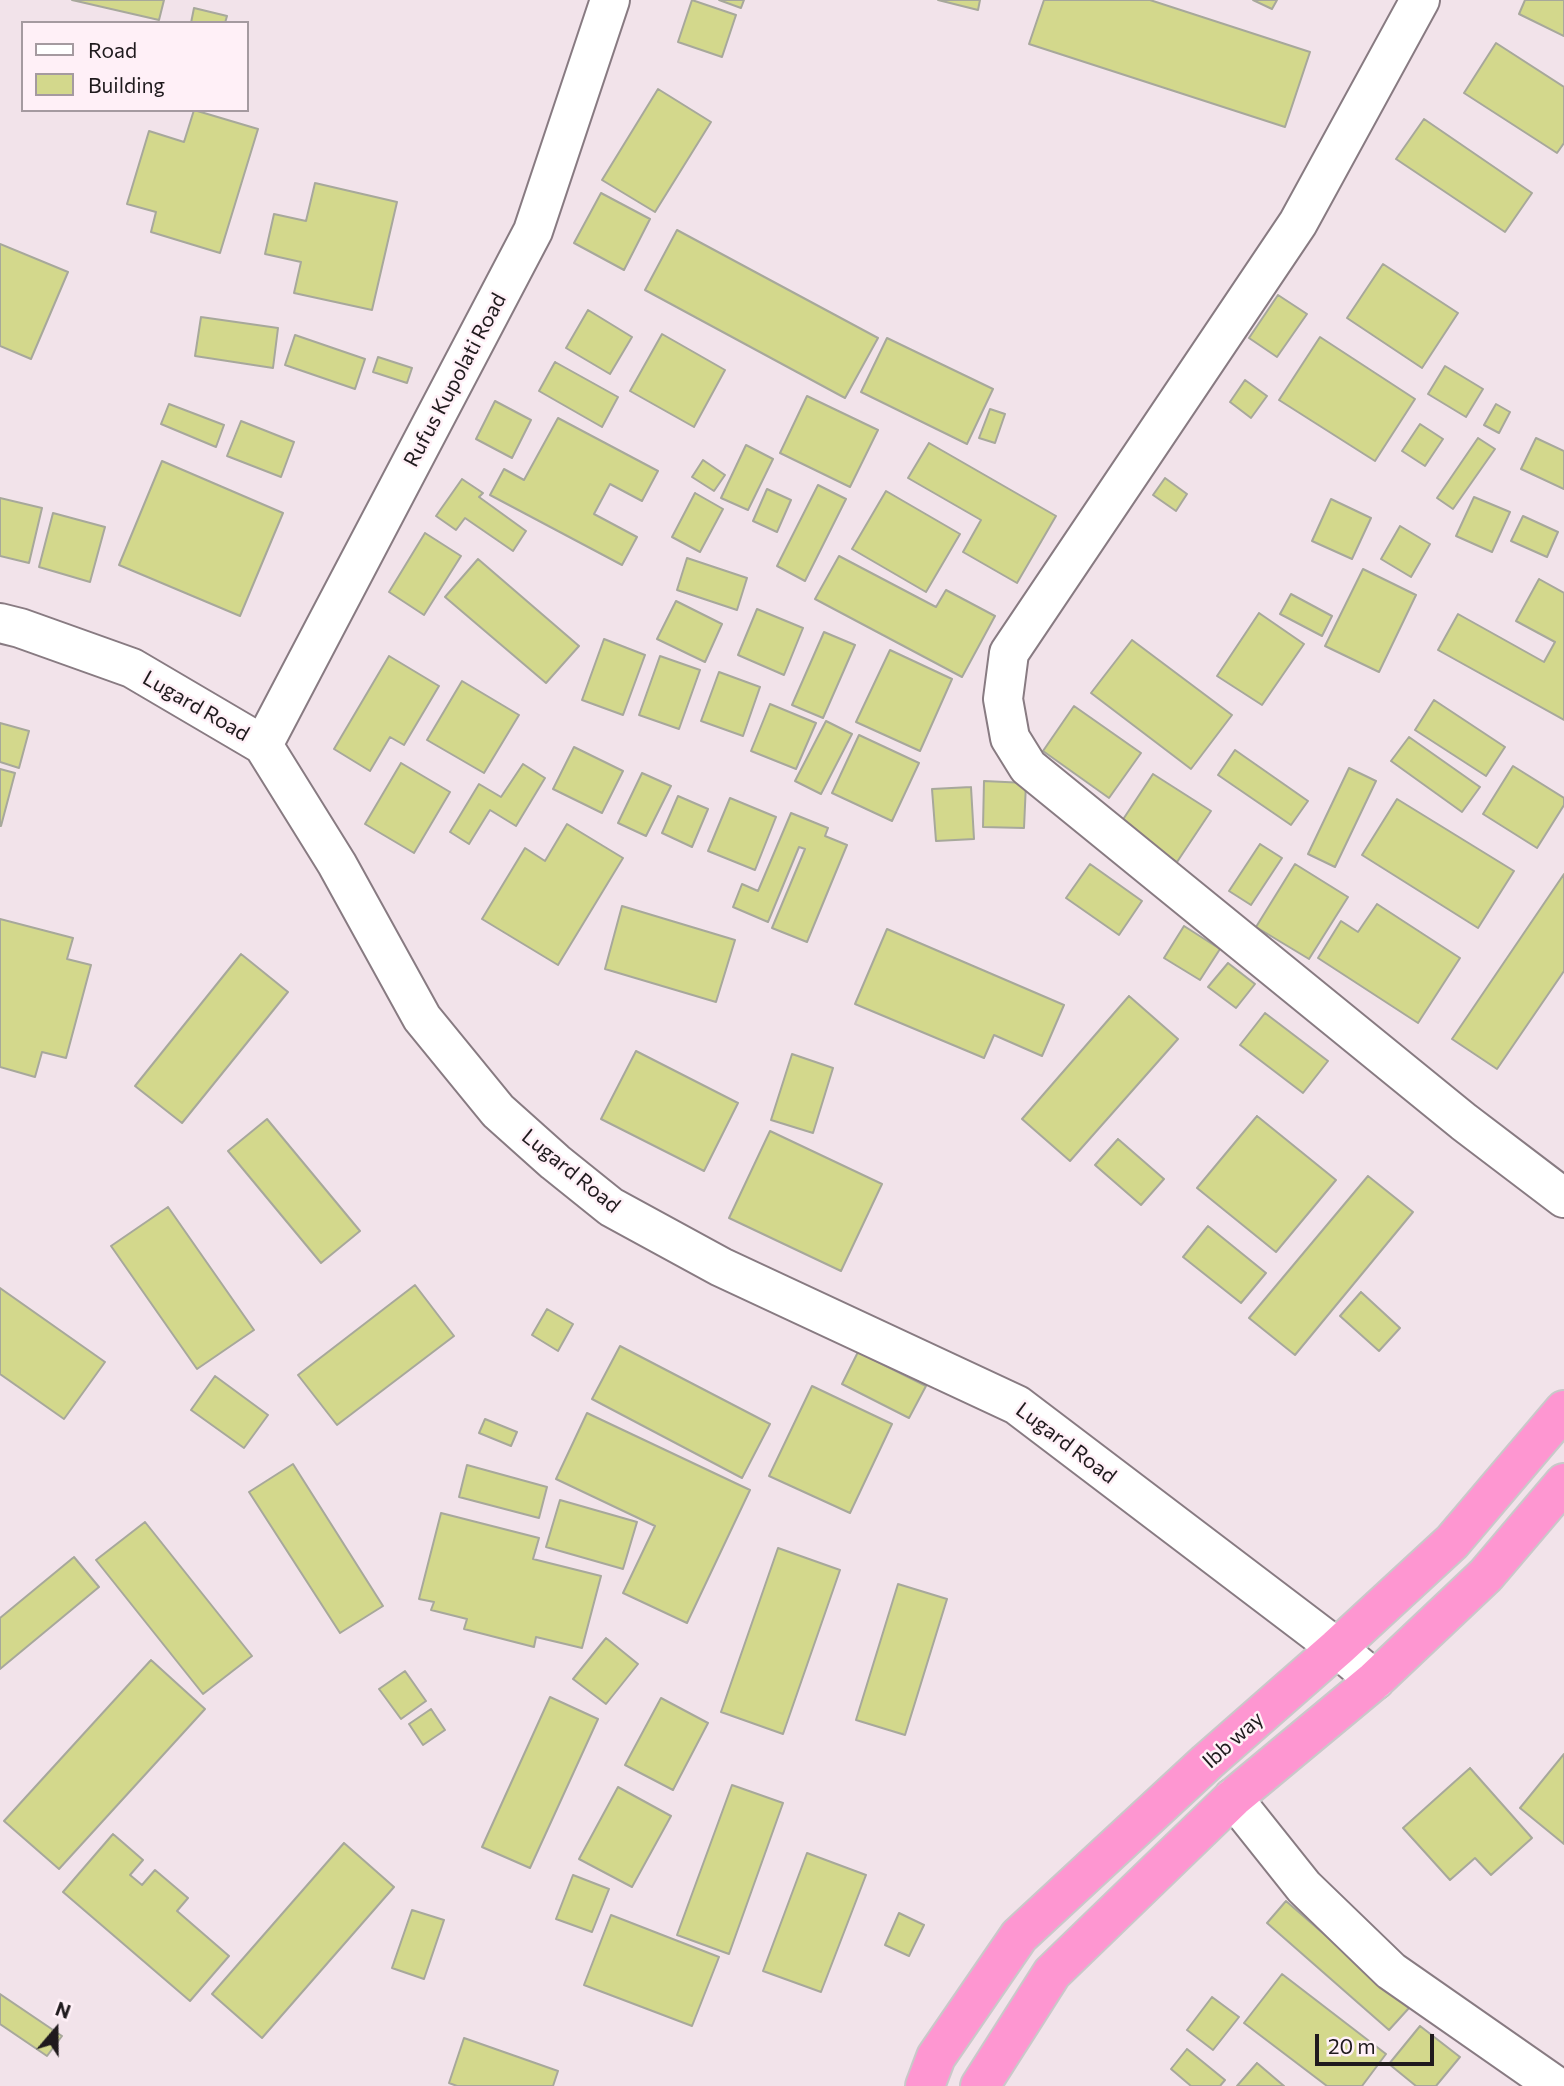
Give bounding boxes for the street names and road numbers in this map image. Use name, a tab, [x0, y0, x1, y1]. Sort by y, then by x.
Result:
street label: Rufus Kupolati Road	[399, 289, 511, 471]
street label: Lugard Road	[138, 665, 254, 747]
street label: Lugard Road	[517, 1124, 625, 1218]
street label: Lugard Road	[1011, 1397, 1121, 1489]
street label: Ibb way	[1197, 1706, 1269, 1774]

